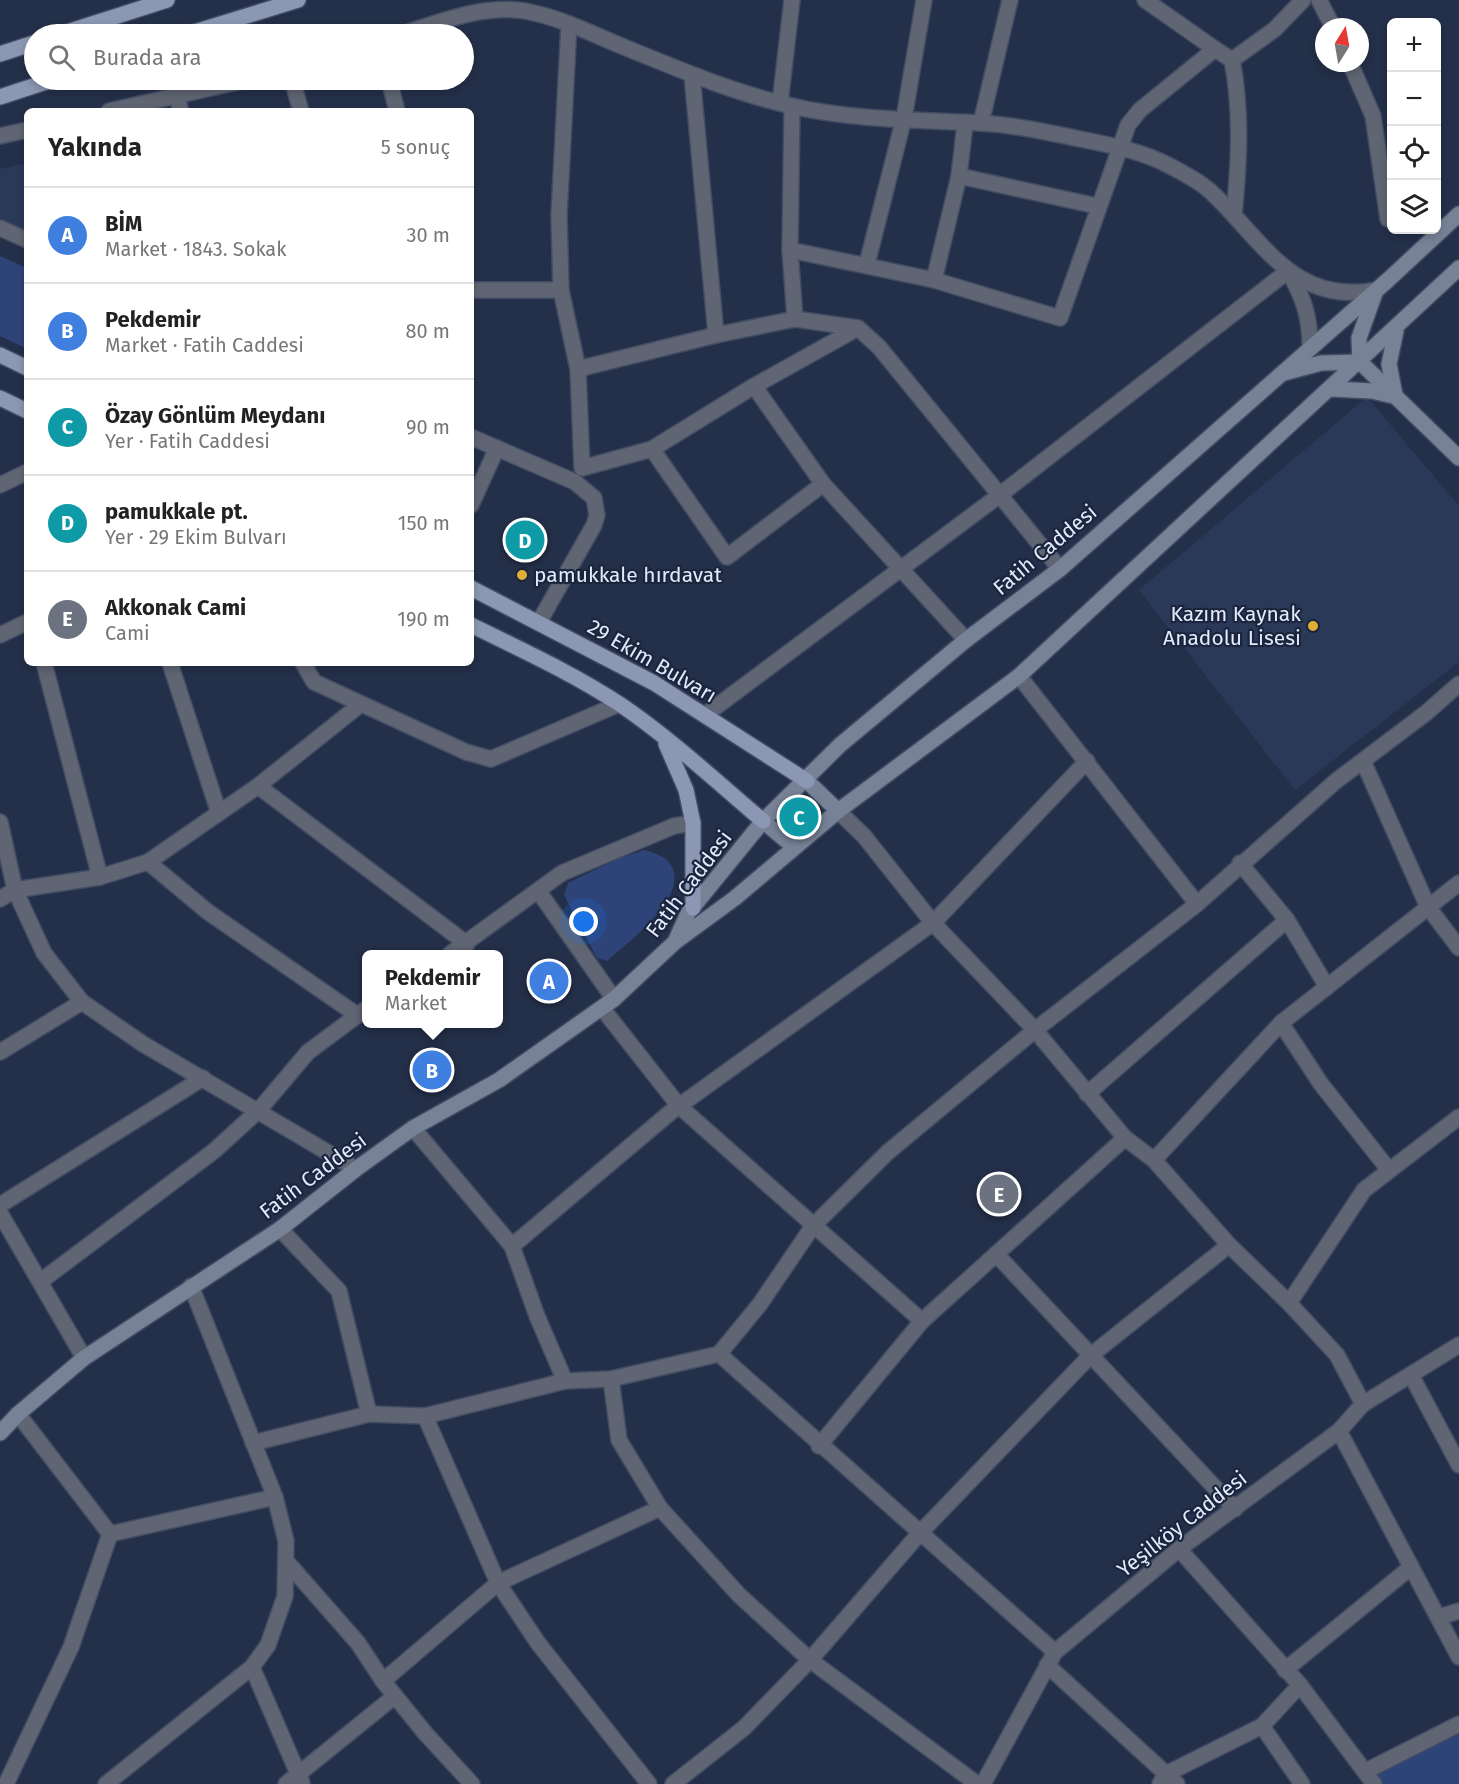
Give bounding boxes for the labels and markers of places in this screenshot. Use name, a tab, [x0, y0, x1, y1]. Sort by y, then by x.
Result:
pin: D	[506, 518, 544, 562]
place label: pamukkale hırdavat	[534, 562, 722, 588]
marker: pamukkale hırdavat	[515, 568, 529, 582]
place label: Kazım Kaynak Anadolu Lisesi	[1163, 601, 1301, 651]
marker: Kazım Kaynak Anadolu Lisesi	[1306, 619, 1320, 633]
pin: C	[780, 794, 818, 840]
pin: A	[530, 958, 568, 1004]
pin: B	[412, 1048, 452, 1092]
pin: E	[980, 1172, 1018, 1216]

